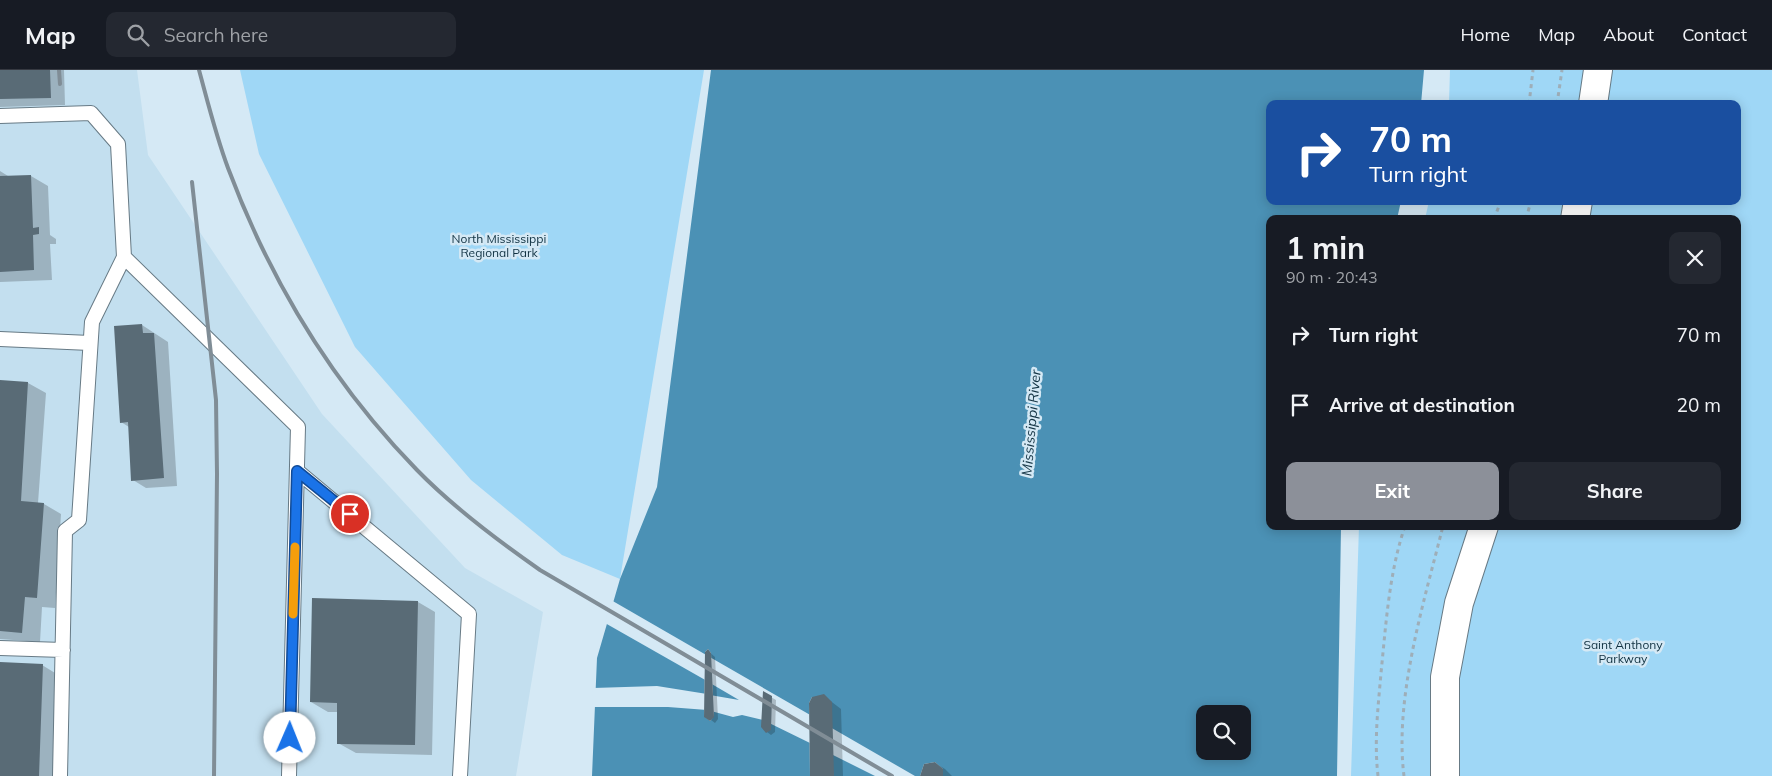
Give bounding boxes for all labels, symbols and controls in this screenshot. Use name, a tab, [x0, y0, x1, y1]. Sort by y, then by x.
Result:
search box	[106, 12, 456, 57]
text: Map	[25, 20, 76, 50]
icon: search	[124, 21, 152, 49]
text: Search here	[164, 23, 268, 47]
text: Home	[1460, 23, 1510, 46]
text: Map	[1538, 23, 1575, 46]
text: About	[1603, 23, 1654, 46]
text: Contact	[1682, 23, 1747, 46]
text: 70 m	[1369, 117, 1452, 161]
icon: right	[1286, 120, 1351, 185]
text: Turn right	[1369, 160, 1467, 188]
text: 1 min	[1286, 229, 1365, 267]
park label: North Mississippi Regional Park	[452, 231, 547, 260]
button: close	[1669, 232, 1721, 284]
text: 90 m · 20:43	[1286, 267, 1378, 287]
icon: right	[1286, 321, 1314, 349]
text: Turn right	[1329, 323, 1418, 347]
text: 70 m	[1677, 323, 1721, 347]
water label: Mississippi River	[1017, 368, 1045, 477]
icon: arrive	[1286, 391, 1314, 419]
text: Arrive at destination	[1329, 393, 1515, 417]
text: 20 m	[1677, 393, 1721, 417]
button: Exit	[1286, 462, 1499, 520]
button: Share	[1509, 462, 1721, 520]
pin	[329, 493, 371, 535]
icon: arrive	[336, 500, 364, 528]
park label: Saint Anthony Parkway	[1583, 637, 1663, 666]
map controls	[1196, 705, 1251, 760]
button: search	[1196, 705, 1251, 760]
position arrow	[263, 711, 315, 763]

